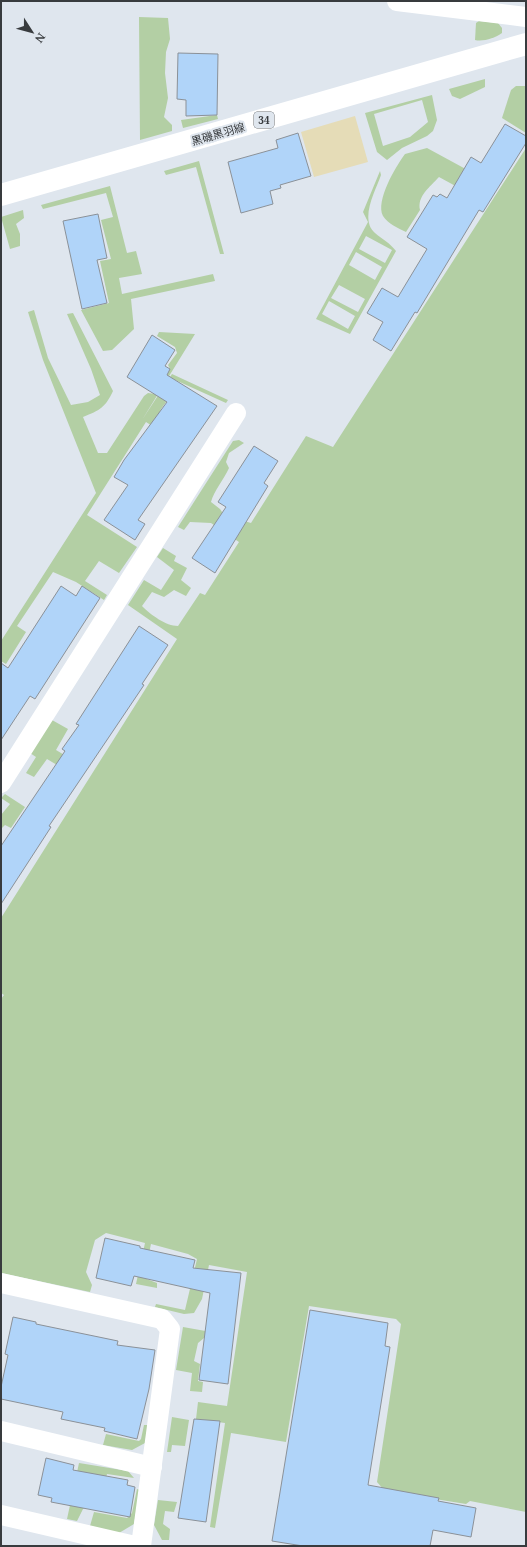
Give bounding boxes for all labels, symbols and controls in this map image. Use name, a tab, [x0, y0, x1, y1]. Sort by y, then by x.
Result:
north arrow	[12, 12, 52, 52]
text: N	[32, 30, 49, 46]
road number: 34	[254, 112, 274, 128]
street label: 黒磯黒羽線	[189, 119, 246, 148]

